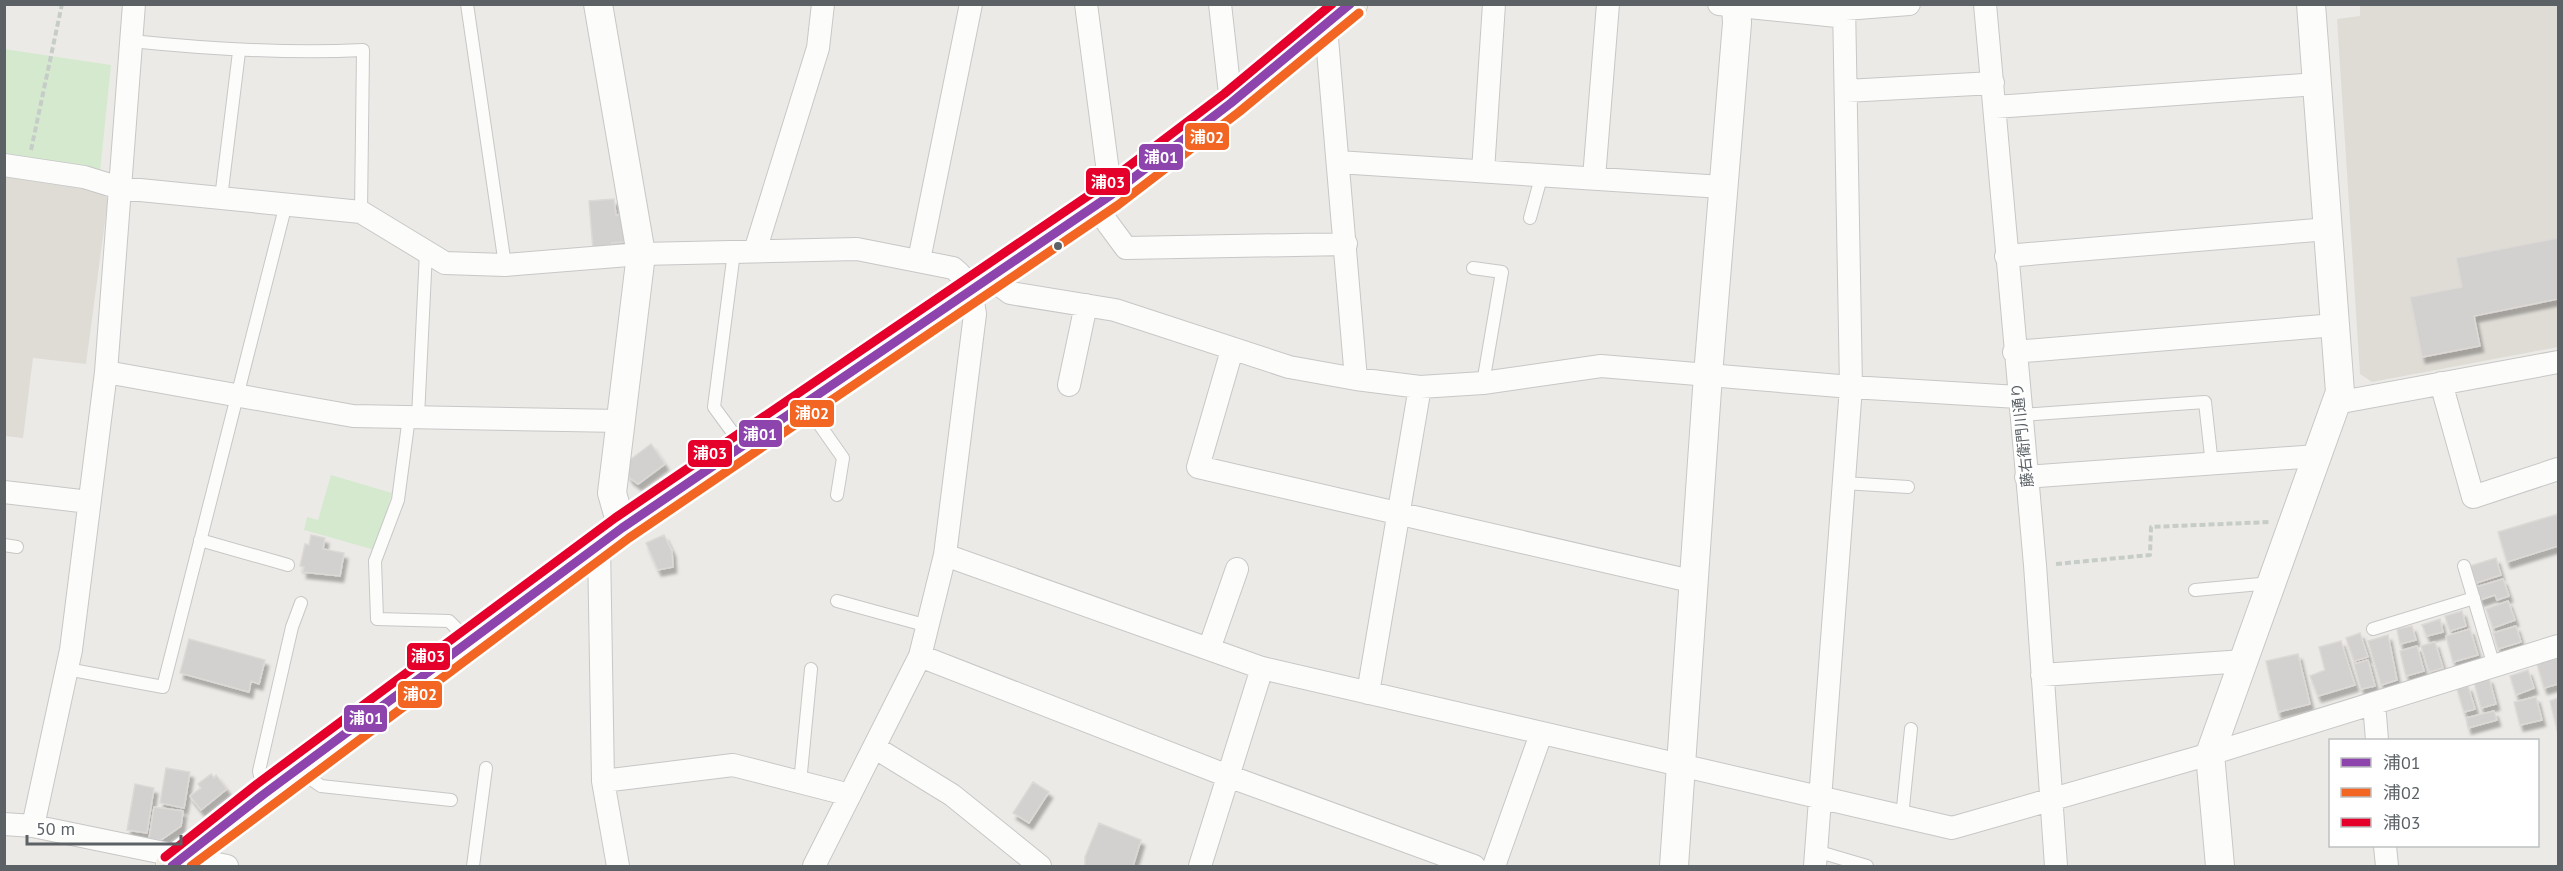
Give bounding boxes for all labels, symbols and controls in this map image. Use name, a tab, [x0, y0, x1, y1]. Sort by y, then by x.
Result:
line badge: 浦02	[1184, 122, 1230, 151]
text: 浦02	[1190, 127, 1224, 147]
line badge: 浦01	[1138, 143, 1184, 171]
text: 浦01	[1144, 147, 1178, 167]
line badge: 浦03	[1085, 167, 1131, 196]
text: 浦03	[1091, 172, 1125, 192]
unlabelled marker	[1052, 240, 1064, 252]
street label: 藤右衛門川通り	[2007, 382, 2037, 488]
line badge: 浦02	[789, 399, 835, 428]
text: 浦02	[795, 403, 829, 423]
line badge: 浦01	[738, 419, 783, 448]
text: 浦01	[743, 424, 777, 444]
line badge: 浦03	[687, 439, 733, 468]
text: 浦03	[693, 443, 727, 463]
line badge: 浦03	[406, 642, 451, 671]
text: 浦03	[411, 646, 445, 666]
line badge: 浦02	[397, 680, 443, 709]
text: 浦02	[403, 684, 437, 704]
line badge: 浦01	[343, 704, 388, 733]
text: 浦01	[349, 708, 383, 728]
legend	[2329, 739, 2539, 847]
text: 浦01	[2383, 751, 2421, 774]
text: 浦02	[2383, 781, 2421, 804]
scale bar	[27, 808, 182, 846]
text: 浦03	[2383, 811, 2421, 834]
text: 50 m	[36, 817, 75, 840]

